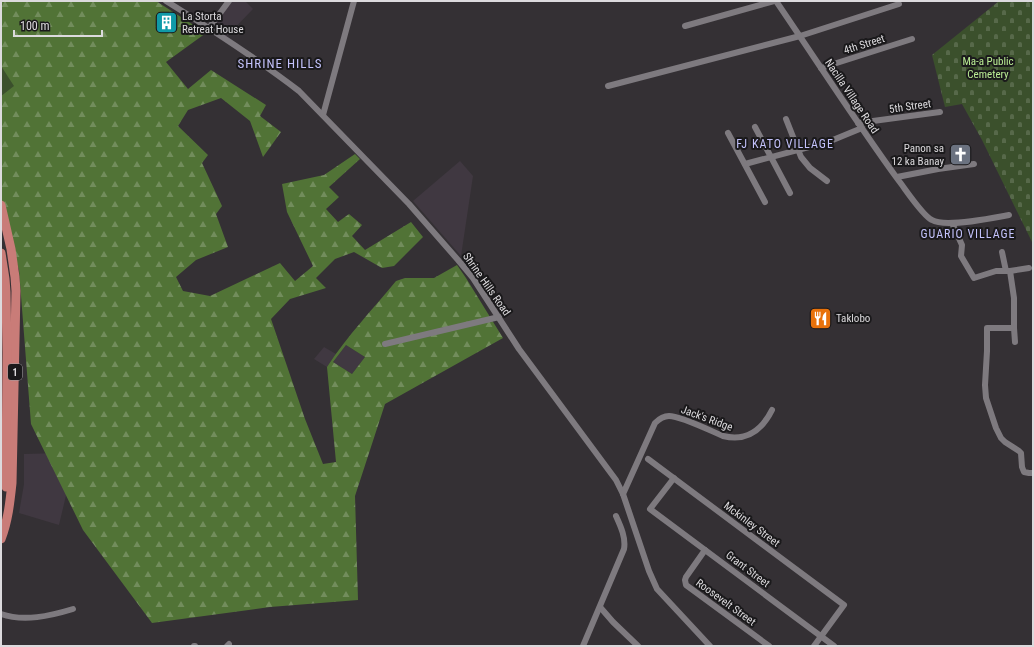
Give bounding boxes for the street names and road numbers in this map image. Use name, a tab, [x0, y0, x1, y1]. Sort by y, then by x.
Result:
street label: 4th Street	[842, 32, 886, 57]
street label: Nacilla Village Road	[822, 57, 881, 136]
street label: 5th Street	[888, 97, 932, 116]
street label: Shrine Hills Road	[460, 250, 513, 318]
road number: 1	[8, 364, 22, 380]
street label: Jack's Ridge	[679, 403, 734, 434]
street label: Mckinley Street	[721, 499, 782, 550]
street label: Grant Street	[723, 549, 772, 590]
street label: Roosevelt Street	[693, 576, 758, 628]

